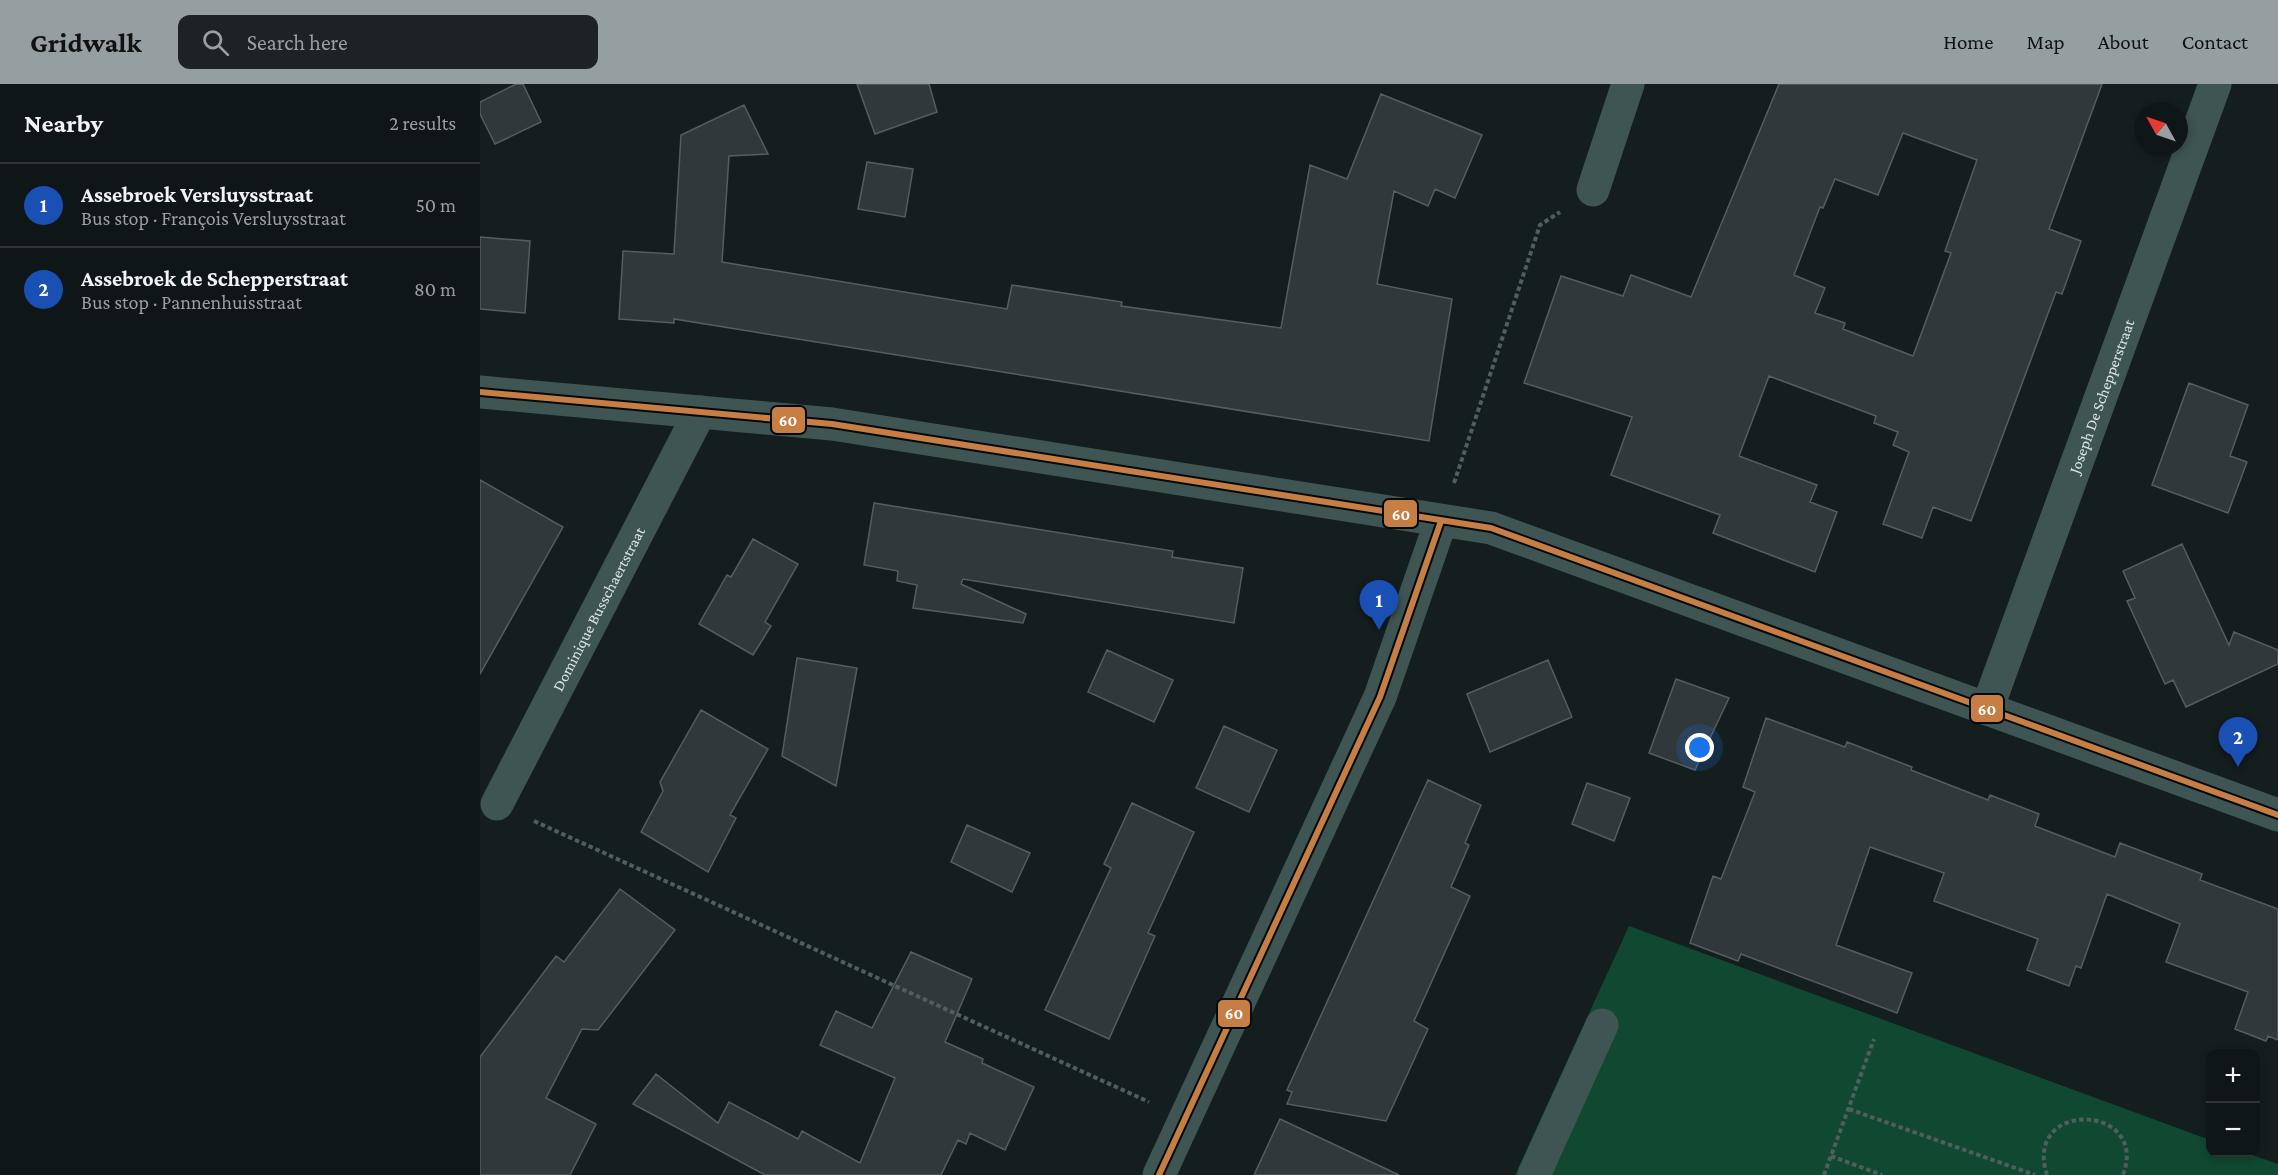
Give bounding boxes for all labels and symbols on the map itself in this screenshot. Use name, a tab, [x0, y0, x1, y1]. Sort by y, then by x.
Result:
north arrow	[2134, 102, 2188, 156]
street label: Joseph De Schepperstraat	[2065, 316, 2137, 478]
line badge: 60	[771, 406, 806, 434]
text: 60	[779, 412, 797, 429]
line badge: 60	[1383, 499, 1418, 528]
text: 60	[1392, 506, 1410, 523]
street label: Dominique Busschaertstraat	[549, 523, 648, 694]
pin: 1	[1360, 580, 1398, 630]
line badge: 60	[1970, 694, 2004, 723]
text: 60	[1978, 701, 1996, 718]
pin: 2	[2218, 718, 2258, 767]
your location	[1685, 733, 1714, 762]
line badge: 60	[1217, 999, 1251, 1028]
text: 60	[1225, 1005, 1243, 1022]

